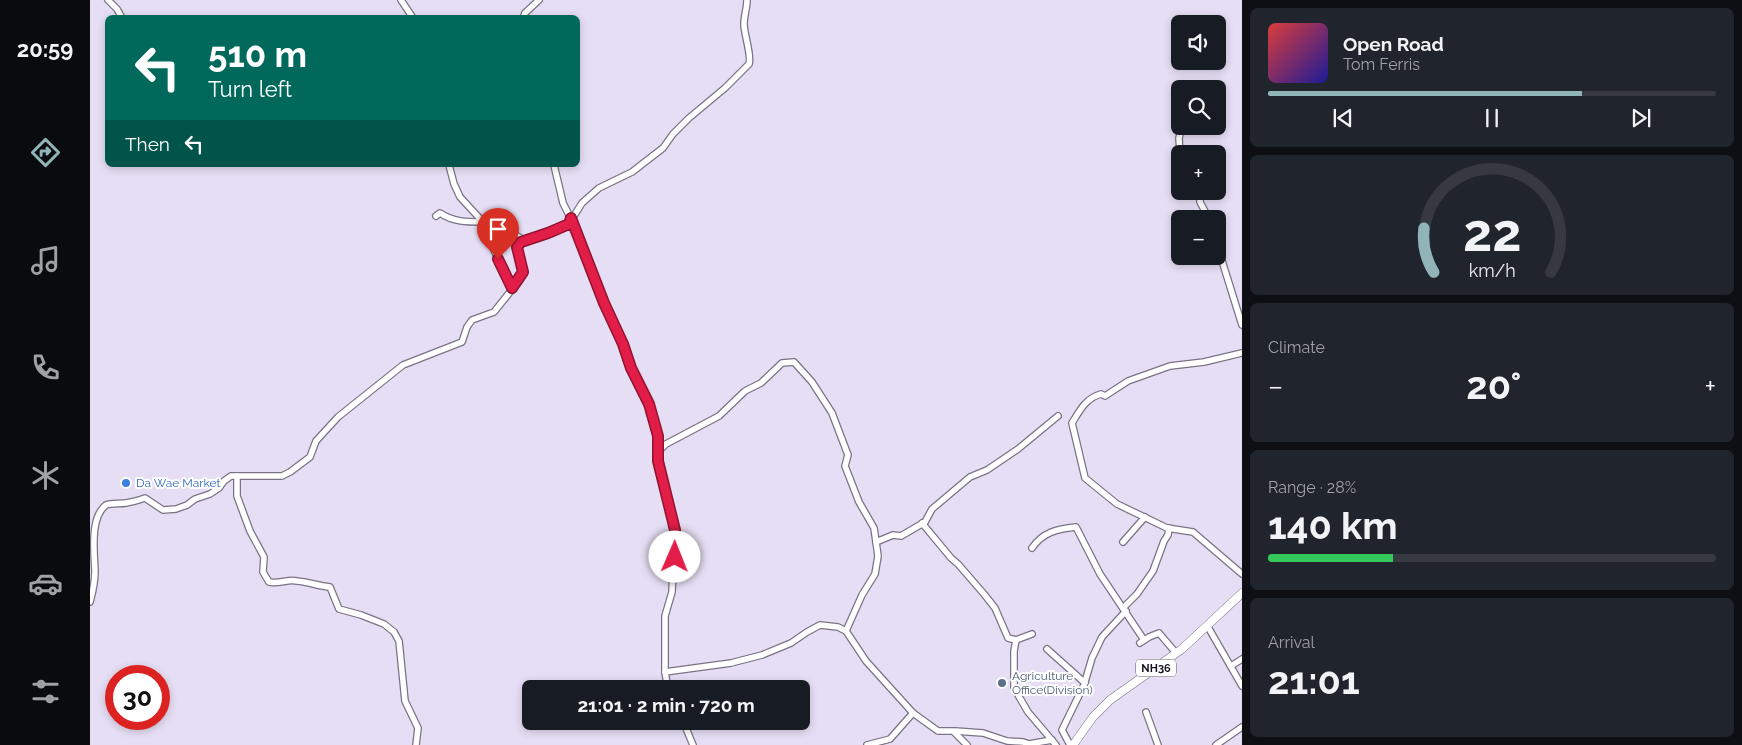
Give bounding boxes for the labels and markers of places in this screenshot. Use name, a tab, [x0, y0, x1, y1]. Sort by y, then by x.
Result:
pin	[477, 208, 519, 259]
place label: Da Wae Market	[136, 476, 221, 490]
marker: Da Wae Market	[120, 477, 132, 489]
place label: Agriculture Office(Division)	[1012, 669, 1093, 697]
marker: Agriculture Office(Division)	[996, 677, 1008, 689]

